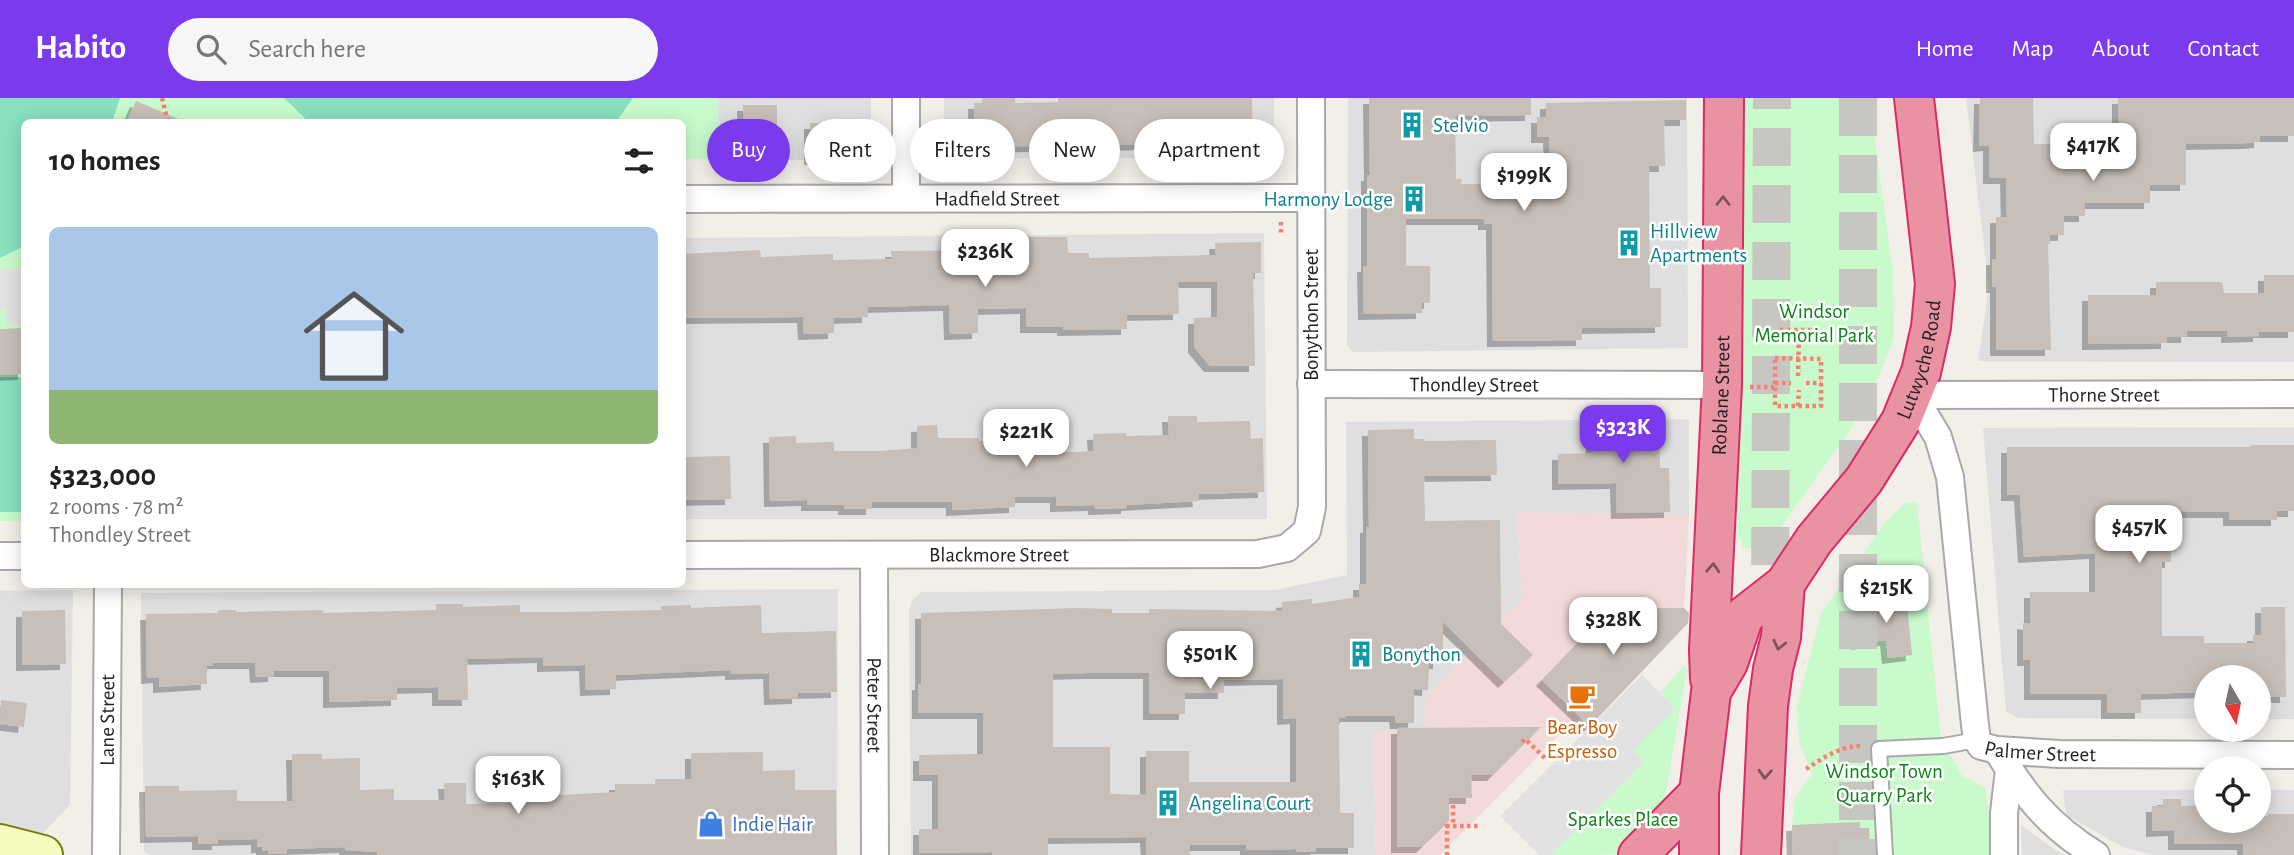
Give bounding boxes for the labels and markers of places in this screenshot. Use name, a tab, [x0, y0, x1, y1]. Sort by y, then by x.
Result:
building icon: Stelvio	[1397, 110, 1427, 140]
place label: Stelvio	[1433, 115, 1488, 136]
pin: $417K	[2044, 123, 2142, 183]
pin: $199K	[1475, 153, 1573, 213]
building icon: Harmony Lodge	[1399, 184, 1429, 214]
place label: Harmony Lodge	[1263, 189, 1393, 210]
place label: Hillview Apartments	[1650, 221, 1747, 266]
building icon: Hillview Apartments	[1614, 228, 1644, 258]
pin: $236K	[936, 230, 1034, 289]
pin: $323K	[1574, 406, 1672, 465]
pin: $221K	[977, 410, 1075, 469]
pin: $457K	[2090, 505, 2188, 565]
pin: $215K	[1837, 566, 1935, 625]
pin: $328K	[1564, 598, 1662, 657]
pin: $501K	[1161, 632, 1259, 691]
building icon: Bonython	[1346, 639, 1376, 669]
place label: Bonython	[1382, 644, 1461, 665]
cafe icon: Bear Boy Espresso	[1567, 681, 1597, 711]
place label: Bear Boy Espresso	[1547, 717, 1617, 762]
pin: $163K	[469, 756, 567, 816]
building icon: Angelina Court	[1153, 788, 1183, 818]
place label: Angelina Court	[1189, 793, 1311, 814]
shop icon: Indie Hair	[696, 809, 726, 839]
place label: Indie Hair	[732, 814, 813, 835]

